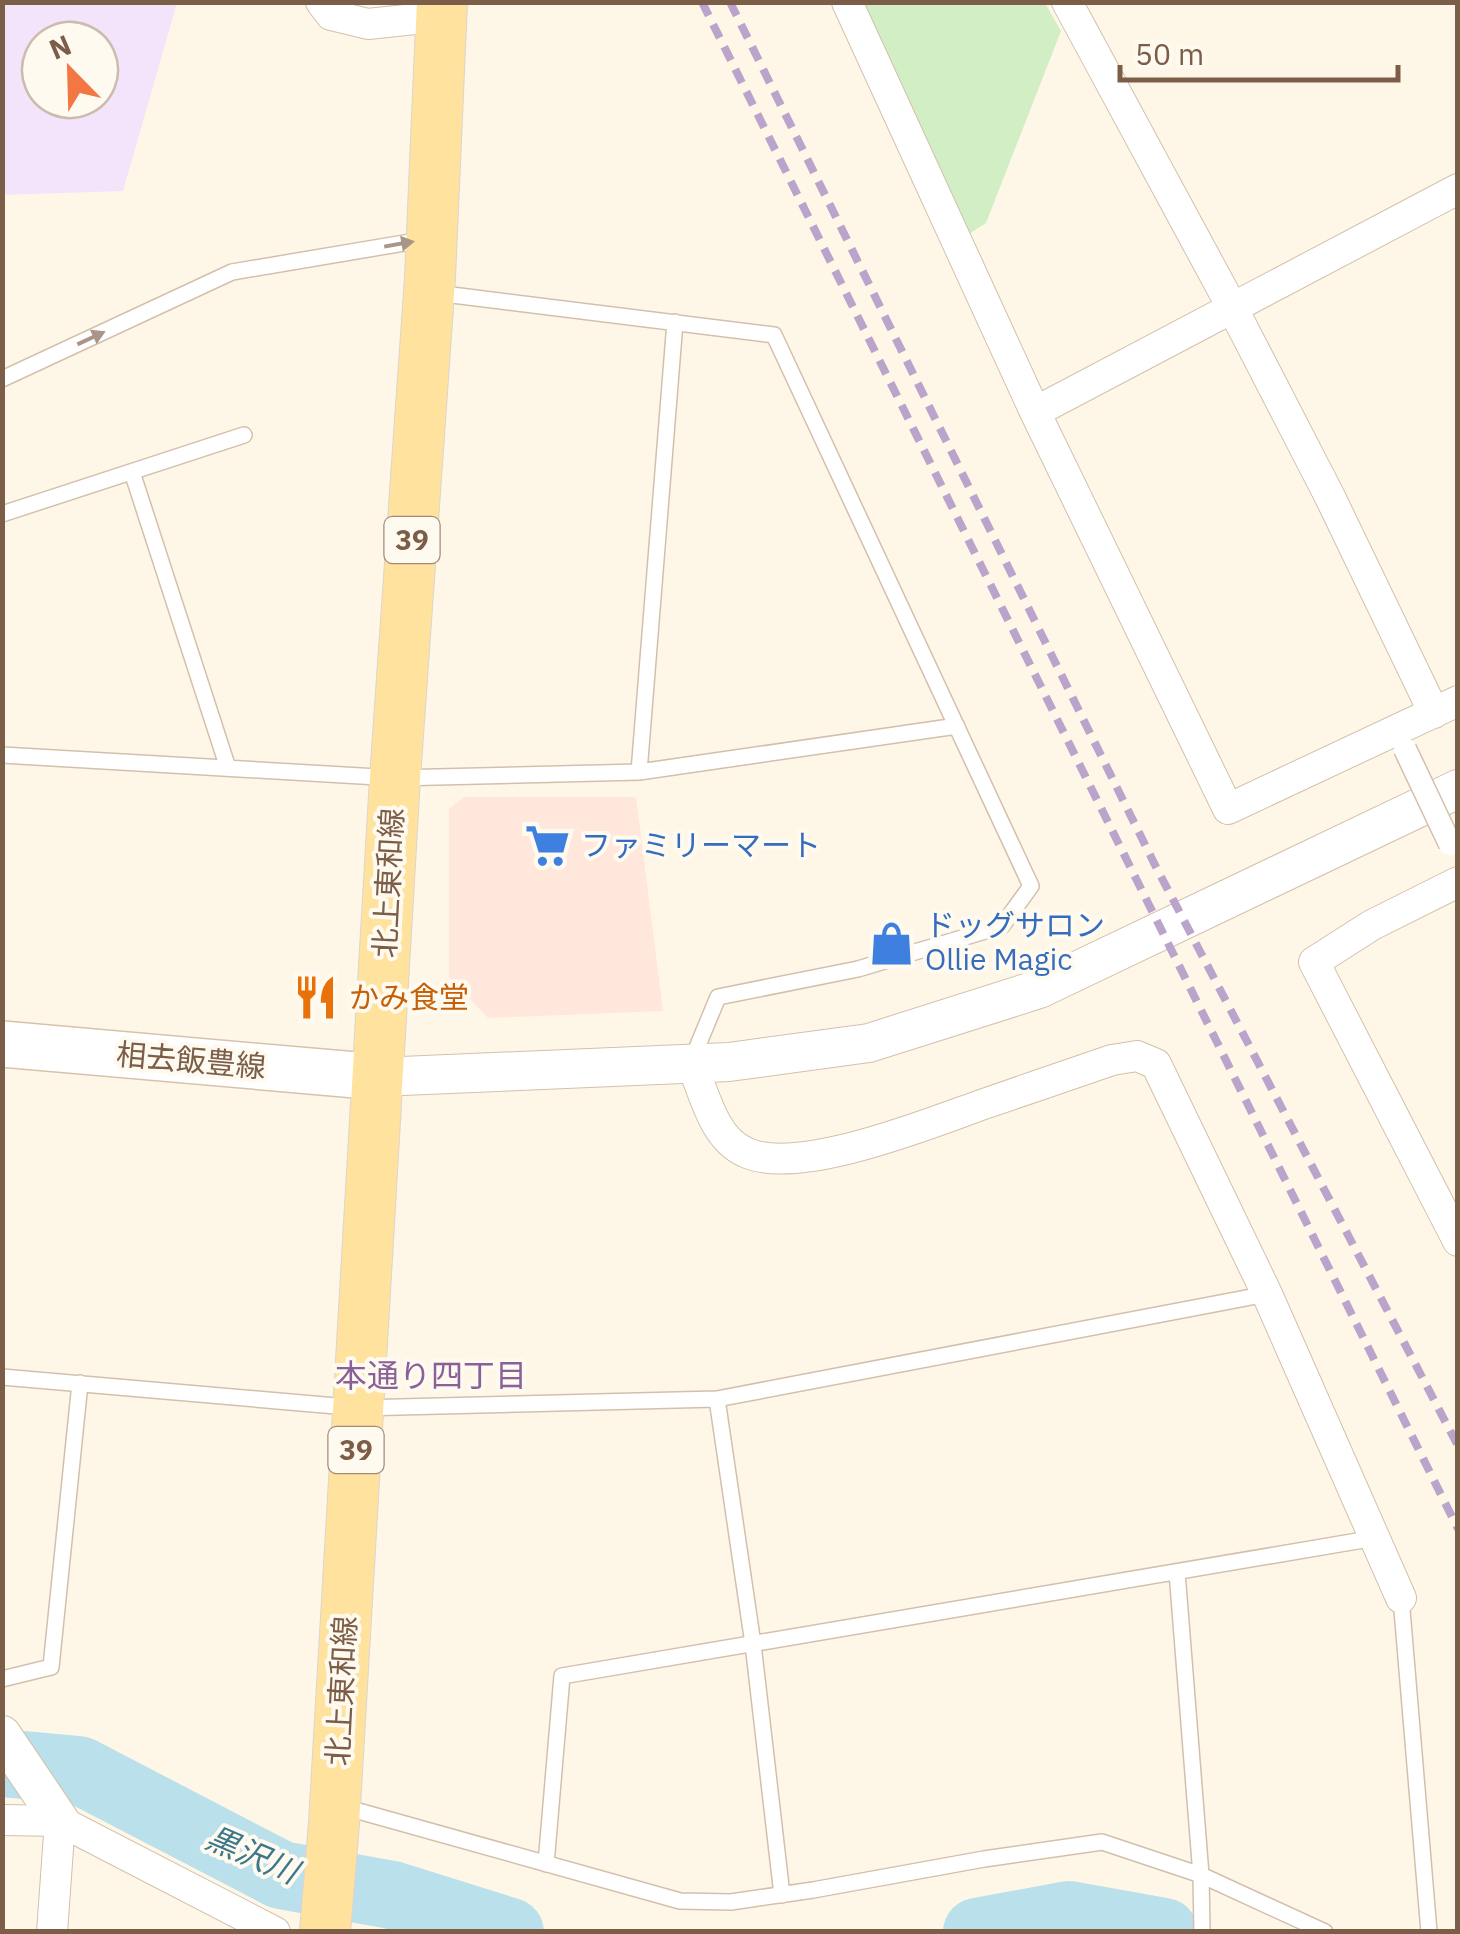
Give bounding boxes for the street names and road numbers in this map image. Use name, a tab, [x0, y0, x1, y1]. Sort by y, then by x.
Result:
road number: 39	[384, 517, 440, 563]
street label: 北上東和線	[364, 807, 411, 959]
street label: 相去飯豊線	[115, 1034, 268, 1085]
road number: 39	[328, 1427, 384, 1473]
street label: 北上東和線	[317, 1615, 364, 1767]

